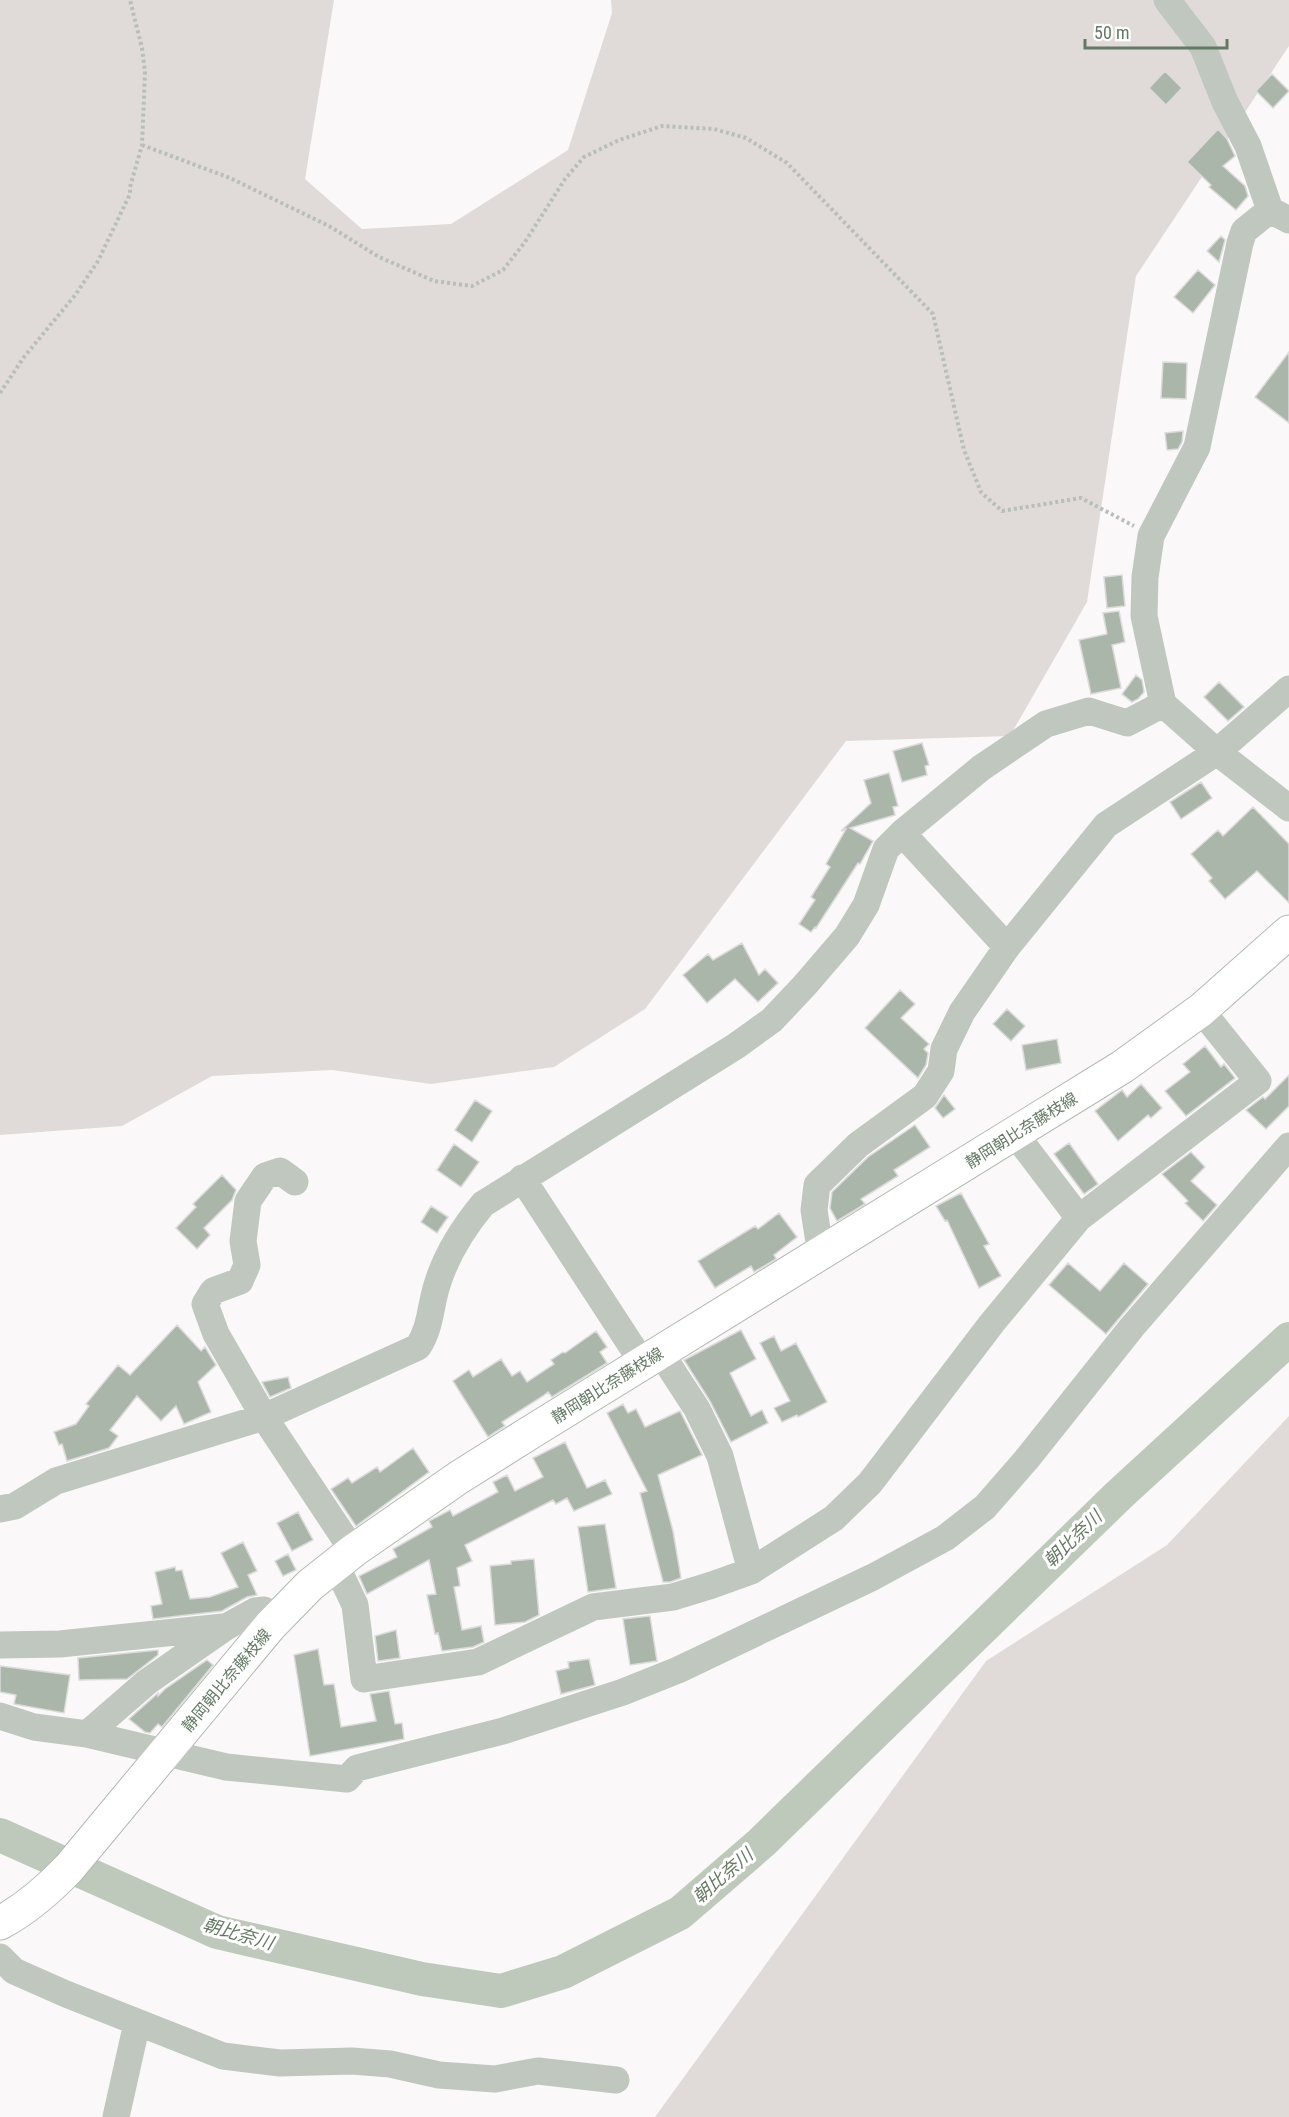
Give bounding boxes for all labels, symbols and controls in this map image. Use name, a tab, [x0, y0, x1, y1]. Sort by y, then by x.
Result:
scale bar	[1085, 12, 1228, 50]
text: 50 m	[1094, 22, 1129, 43]
street label: 静岡朝比奈藤枝線	[962, 1088, 1081, 1172]
street label: 静岡朝比奈藤枝線	[548, 1343, 667, 1427]
water label: 朝比奈川	[1039, 1505, 1107, 1571]
street label: 静岡朝比奈藤枝線	[178, 1625, 275, 1735]
water label: 朝比奈川	[689, 1843, 758, 1907]
water label: 朝比奈川	[201, 1914, 278, 1954]

